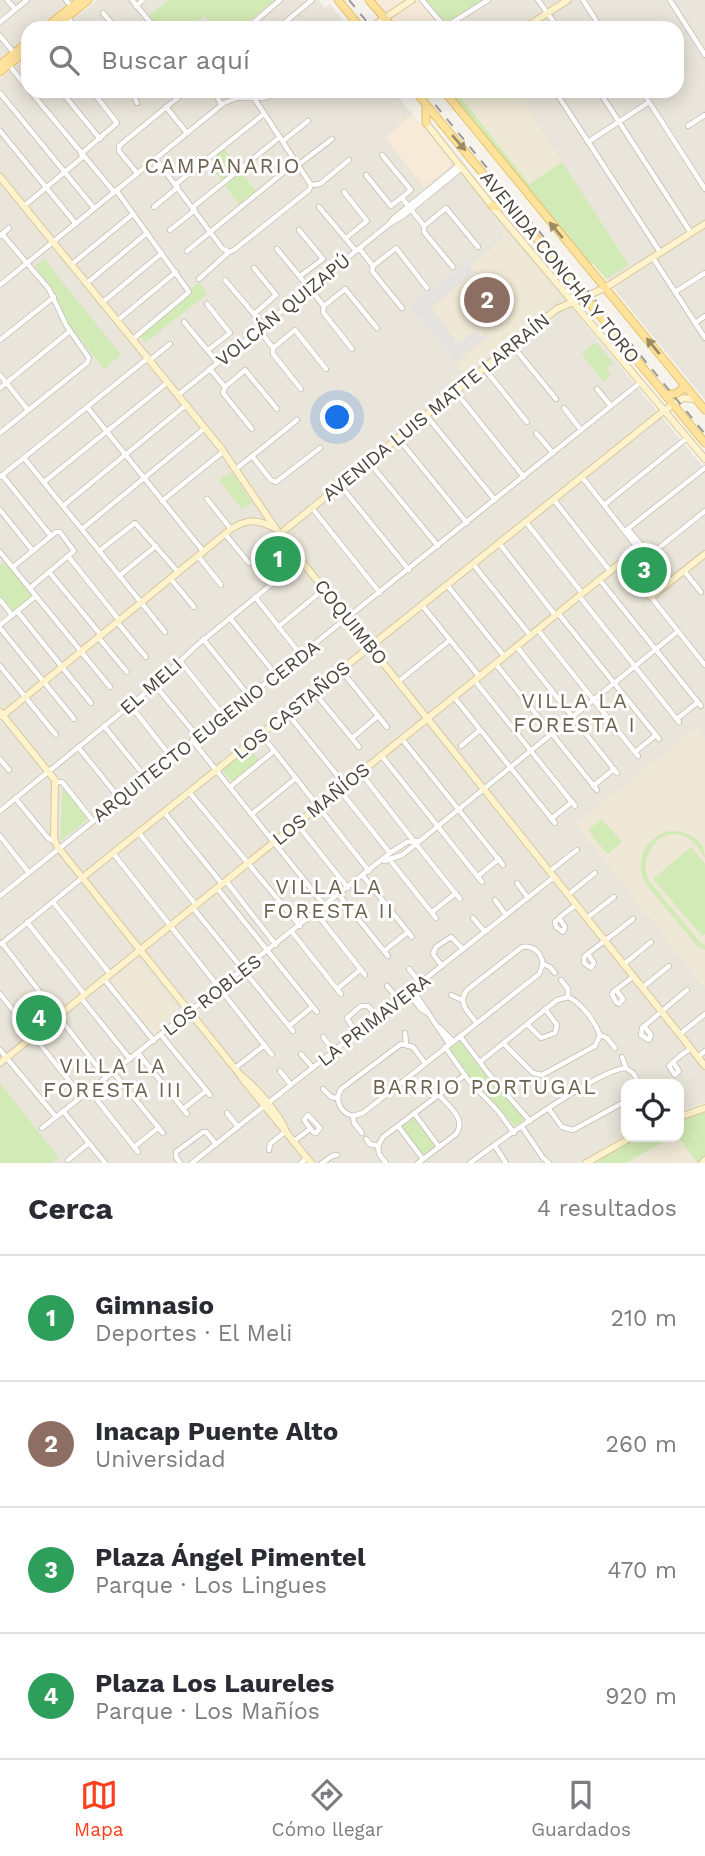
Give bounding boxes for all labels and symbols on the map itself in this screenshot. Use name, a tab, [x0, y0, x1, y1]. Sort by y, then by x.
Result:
one-way arrow	[451, 134, 467, 152]
district label: CAMPANARIO	[144, 153, 302, 178]
street label: AVENIDA CONCHA Y TORO	[475, 166, 645, 368]
one-way arrow	[549, 221, 564, 238]
street label: VOLCÁN QUIZAPÚ	[211, 249, 355, 371]
pin: 2	[464, 274, 510, 326]
street label: AVENIDA LUIS MATTE LARRAÍN	[318, 308, 554, 506]
one-way arrow	[645, 337, 660, 355]
your location	[320, 400, 354, 434]
pin: 1	[255, 533, 301, 585]
pin: 3	[621, 544, 667, 596]
street label: COQUIMBO	[310, 575, 392, 669]
street label: ARQUITECTO EUGENIO CERDA	[88, 635, 324, 827]
street label: EL MELI	[115, 653, 187, 719]
street label: LOS CASTAÑOS	[229, 656, 355, 764]
district label: VILLA LA FORESTA I	[513, 688, 637, 737]
street label: LOS MAÑÍOS	[268, 758, 374, 850]
district label: VILLA LA FORESTA II	[263, 874, 395, 923]
street label: LOS ROBLES	[158, 949, 266, 1041]
street label: LA PRIMAVERA	[313, 969, 435, 1071]
pin: 4	[16, 992, 62, 1044]
district label: VILLA LA FORESTA III	[43, 1053, 183, 1102]
district label: BARRIO PORTUGAL	[372, 1074, 598, 1099]

